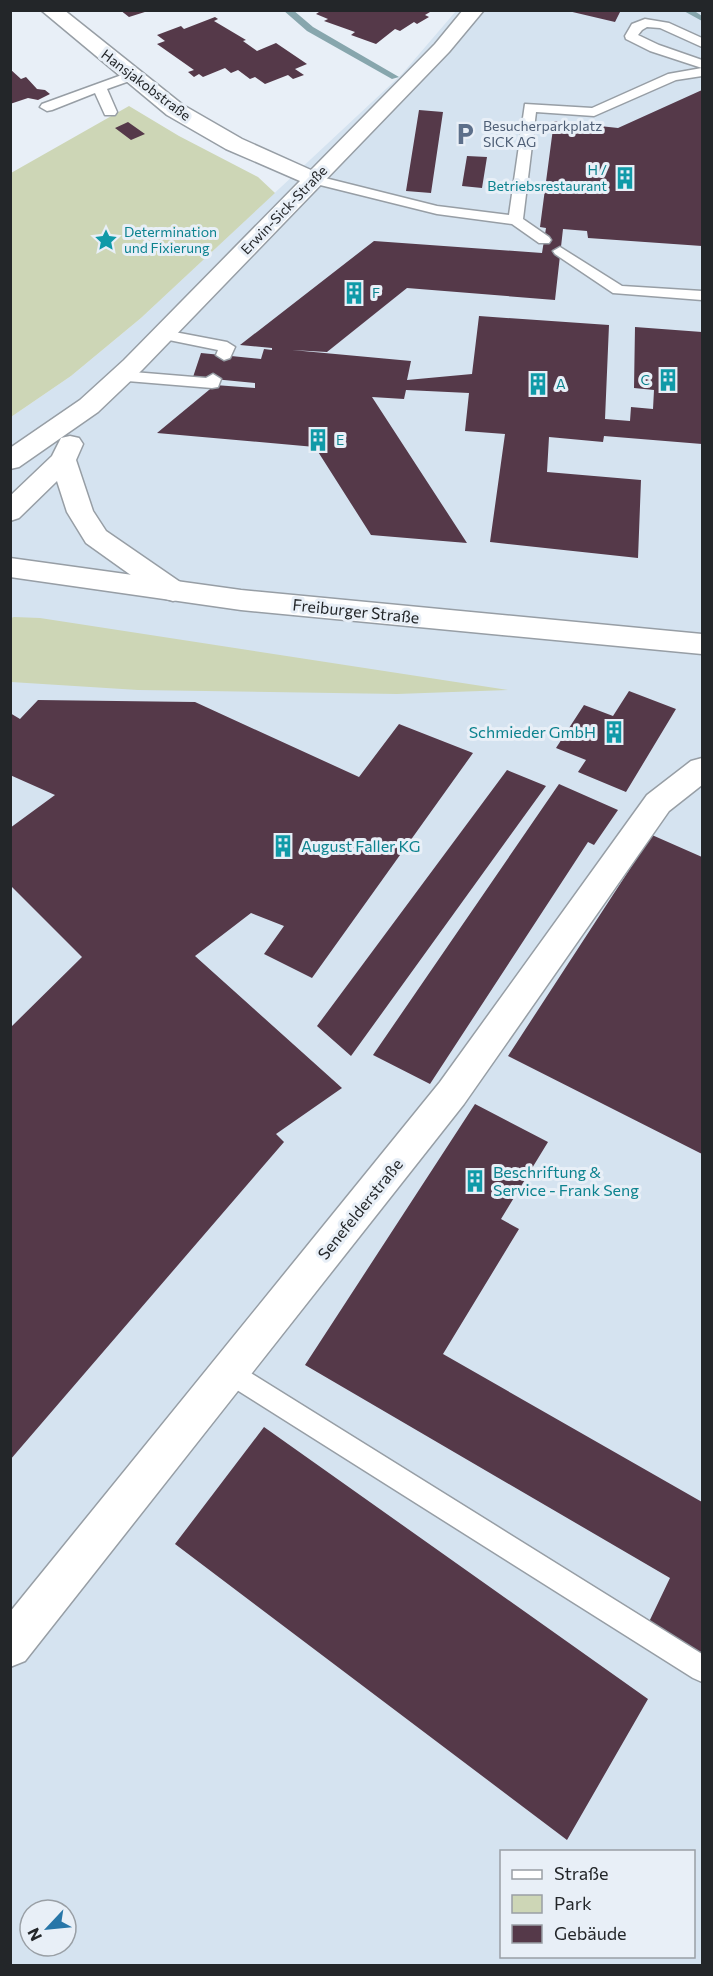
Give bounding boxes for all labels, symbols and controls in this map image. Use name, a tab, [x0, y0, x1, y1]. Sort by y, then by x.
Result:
street label: Hansjakobstraße	[98, 45, 194, 124]
place label: Besucherparkplatz SICK AG	[483, 117, 602, 150]
parking icon: Besucherparkplatz SICK AG	[452, 121, 478, 147]
place label: H / Betriebsrestaurant	[487, 161, 607, 194]
street label: Erwin-Sick-Straße	[237, 162, 330, 258]
building icon: H / Betriebsrestaurant	[612, 165, 638, 191]
place label: Determination und Fixierung	[124, 223, 217, 256]
place icon: Determination und Fixierung	[93, 227, 119, 253]
building icon: F	[341, 280, 367, 306]
place label: F	[372, 284, 380, 301]
building icon: C	[655, 367, 681, 393]
building icon: A	[525, 371, 551, 397]
place label: C	[640, 371, 650, 388]
place label: A	[556, 375, 566, 392]
building icon: E	[305, 427, 331, 453]
place label: E	[336, 431, 344, 448]
street label: Freiburger Straße	[292, 594, 420, 627]
building icon: Schmieder GmbH	[601, 719, 627, 745]
place label: Schmieder GmbH	[469, 722, 596, 741]
building icon: August Faller KG	[270, 833, 296, 859]
place label: August Faller KG	[301, 836, 420, 855]
street label: Senefelderstraße	[313, 1154, 406, 1263]
place label: Beschriftung & Service - Frank Seng	[493, 1162, 639, 1199]
building icon: Beschriftung & Service - Frank Seng	[462, 1168, 488, 1194]
legend	[500, 1850, 695, 1958]
text: Straße	[554, 1862, 609, 1884]
text: Park	[554, 1892, 592, 1914]
north arrow	[18, 1898, 78, 1958]
text: Gebäude	[554, 1922, 627, 1944]
text: N	[23, 1925, 45, 1944]

